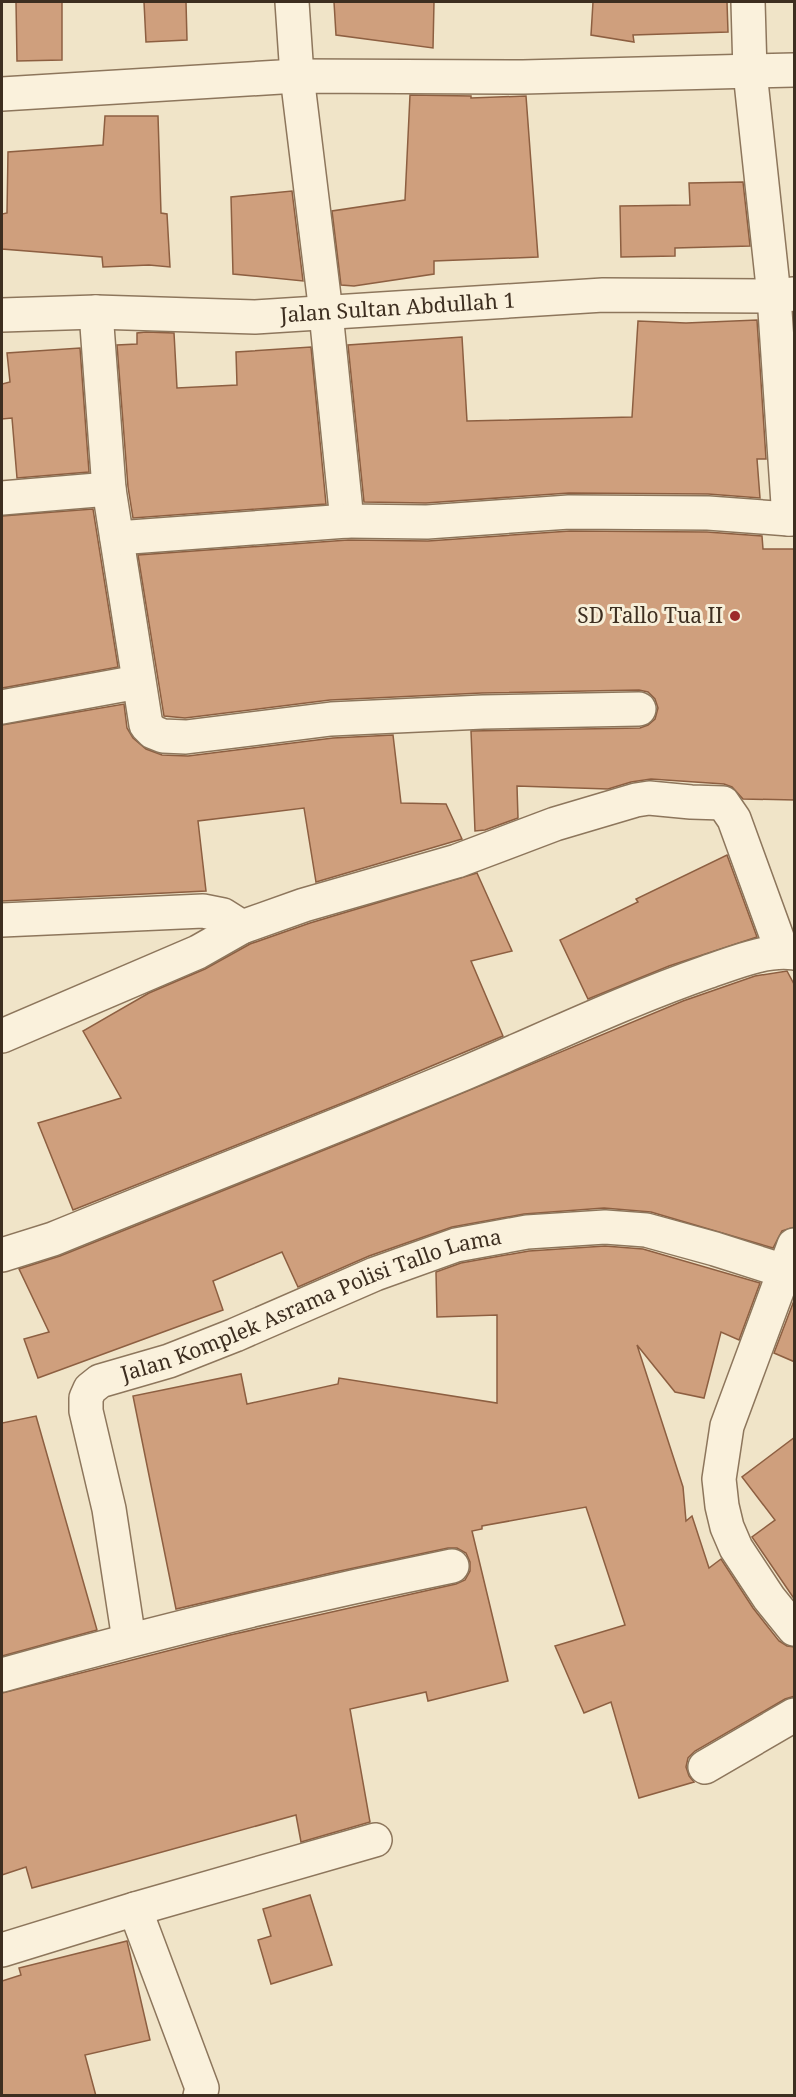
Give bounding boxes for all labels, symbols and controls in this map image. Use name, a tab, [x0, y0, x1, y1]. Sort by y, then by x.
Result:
street label: Jalan Sultan Abdullah 1	[278, 286, 516, 328]
place label: SD Tallo Tua II	[577, 601, 723, 629]
marker: SD Tallo Tua II	[728, 609, 742, 623]
street label: Jalan Komplek Asrama Polisi Tallo Lama	[117, 1222, 504, 1387]

